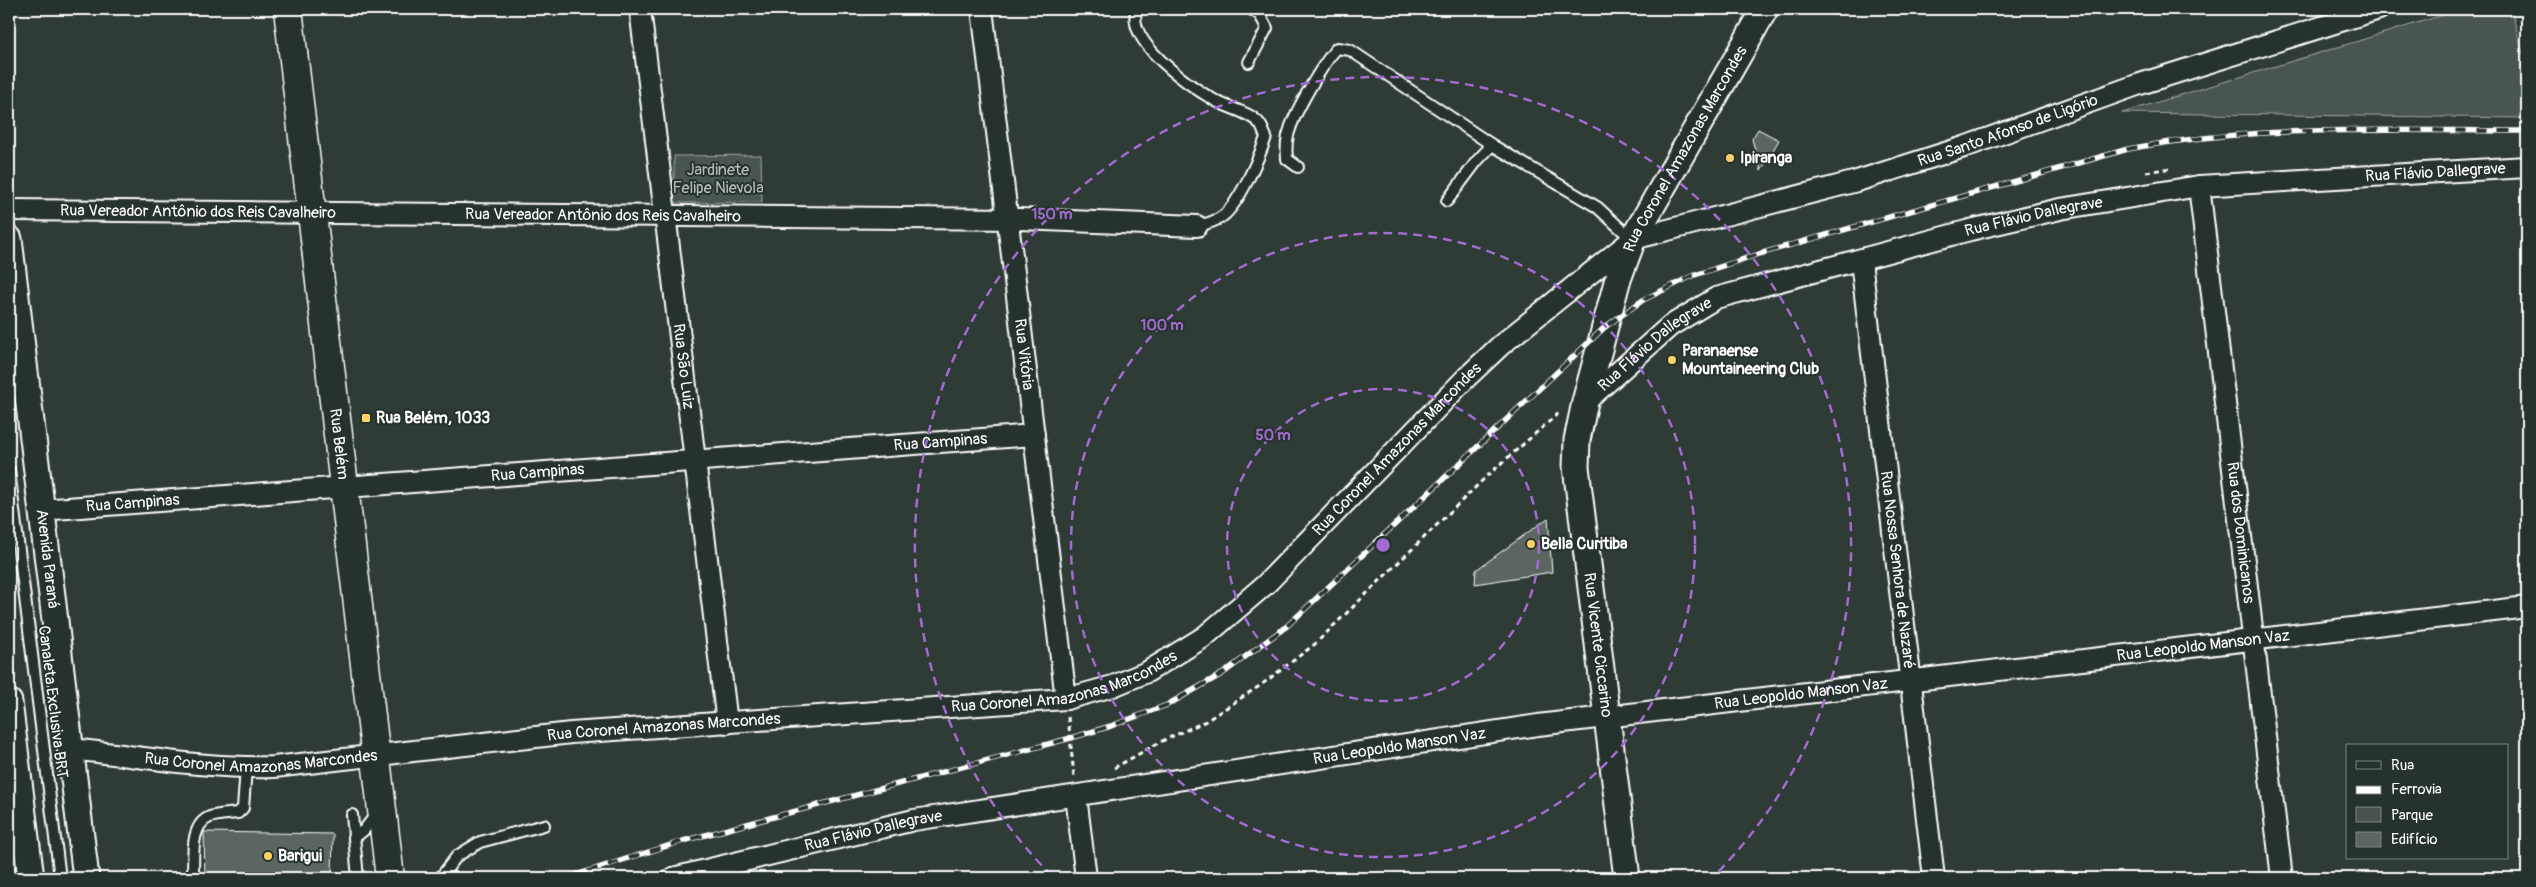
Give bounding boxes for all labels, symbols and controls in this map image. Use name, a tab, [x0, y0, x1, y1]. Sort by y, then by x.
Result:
street label: Rua Coronel Amazonas Marcondes	[1619, 42, 1752, 255]
street label: Rua Santo Afonso de Ligório	[1915, 90, 2101, 171]
place label: Ipiranga	[1740, 148, 1793, 168]
marker: Ipiranga	[1724, 152, 1736, 164]
street label: Rua Flávio Dallegrave	[2365, 158, 2506, 186]
park label: Jardinete Felipe Nievola	[672, 160, 764, 198]
street label: Rua Flávio Dallegrave	[1962, 192, 2104, 241]
street label: Rua Vereador Antônio dos Reis Cavalheiro	[60, 200, 336, 223]
street label: Rua Vereador Antônio dos Reis Cavalheiro	[465, 204, 741, 227]
text: 150 m	[1032, 205, 1072, 224]
street label: Rua Flávio Dallegrave	[1594, 293, 1716, 396]
text: 100 m	[1141, 316, 1183, 335]
street label: Rua Vitória	[1010, 318, 1038, 391]
street label: Rua São Luiz	[668, 322, 699, 410]
place label: Paranaense Mountaineering Club	[1682, 341, 1819, 379]
marker: Paranaense Mountaineering Club	[1666, 354, 1678, 366]
street label: Rua Coronel Amazonas Marcondes	[1308, 359, 1486, 540]
street label: Rua Belém	[325, 407, 353, 481]
place label: Rua Belém, 1033	[376, 408, 490, 428]
marker: Rua Belém, 1033	[360, 412, 372, 424]
text: 50 m	[1256, 426, 1290, 445]
street label: Rua Campinas	[893, 429, 988, 456]
street label: Rua Campinas	[490, 459, 585, 486]
street label: Rua dos Dominicanos	[2222, 461, 2259, 604]
street label: Rua Nossa Senhora de Nazaré	[1876, 470, 1919, 670]
street label: Rua Campinas	[85, 490, 180, 517]
street label: Avenida Paraná	[32, 508, 63, 609]
place label: Bella Curitiba	[1541, 534, 1628, 554]
centre of rings	[1374, 536, 1392, 554]
marker: Bella Curitiba	[1525, 538, 1537, 550]
street label: Rua Vicente Ciccarino	[1579, 571, 1617, 719]
street label: Canaleta Exclusiva BRT	[34, 625, 72, 780]
street label: Rua Leopoldo Manson Vaz	[2115, 625, 2291, 666]
street label: Rua Coronel Amazonas Marcondes	[951, 646, 1181, 717]
street label: Rua Leopoldo Manson Vaz	[1713, 673, 1889, 714]
street label: Rua Coronel Amazonas Marcondes	[546, 709, 781, 746]
street label: Rua Leopoldo Manson Vaz	[1312, 723, 1487, 769]
legend	[2346, 744, 2508, 860]
street label: Rua Coronel Amazonas Marcondes	[143, 745, 378, 777]
text: Rua	[2391, 756, 2414, 775]
text: Ferrovia	[2391, 780, 2442, 799]
street label: Rua Flávio Dallegrave	[803, 806, 944, 856]
text: Parque	[2391, 806, 2434, 825]
text: Edifício	[2391, 830, 2437, 849]
place label: Barigui	[278, 846, 322, 866]
marker: Barigui	[262, 850, 274, 862]

